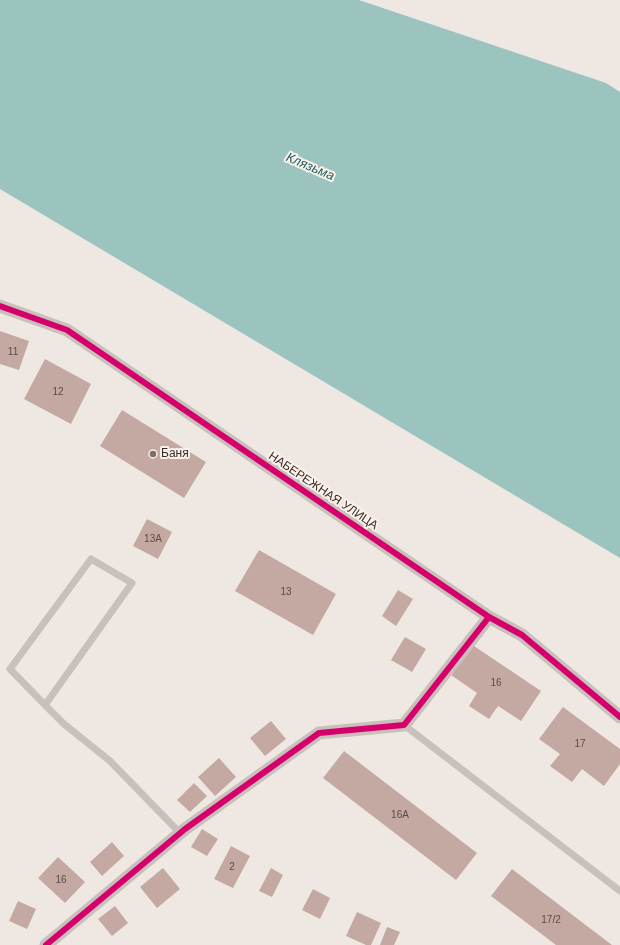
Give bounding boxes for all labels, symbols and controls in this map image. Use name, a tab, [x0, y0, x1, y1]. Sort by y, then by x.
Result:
water label: Клязьма	[283, 150, 337, 184]
house number: 11	[8, 346, 18, 358]
house number: 12	[52, 386, 64, 398]
place label: Баня	[161, 447, 189, 461]
marker: Баня	[148, 449, 158, 459]
street label: НАБЕРЕЖНАЯ УЛИЦА	[266, 449, 380, 533]
house number: 13А	[144, 533, 162, 545]
house number: 13	[280, 586, 292, 598]
house number: 16	[490, 677, 502, 689]
house number: 17	[574, 738, 586, 750]
house number: 16А	[391, 809, 409, 821]
house number: 2	[229, 861, 235, 873]
house number: 16	[55, 874, 67, 886]
house number: 17/2	[541, 914, 561, 926]

